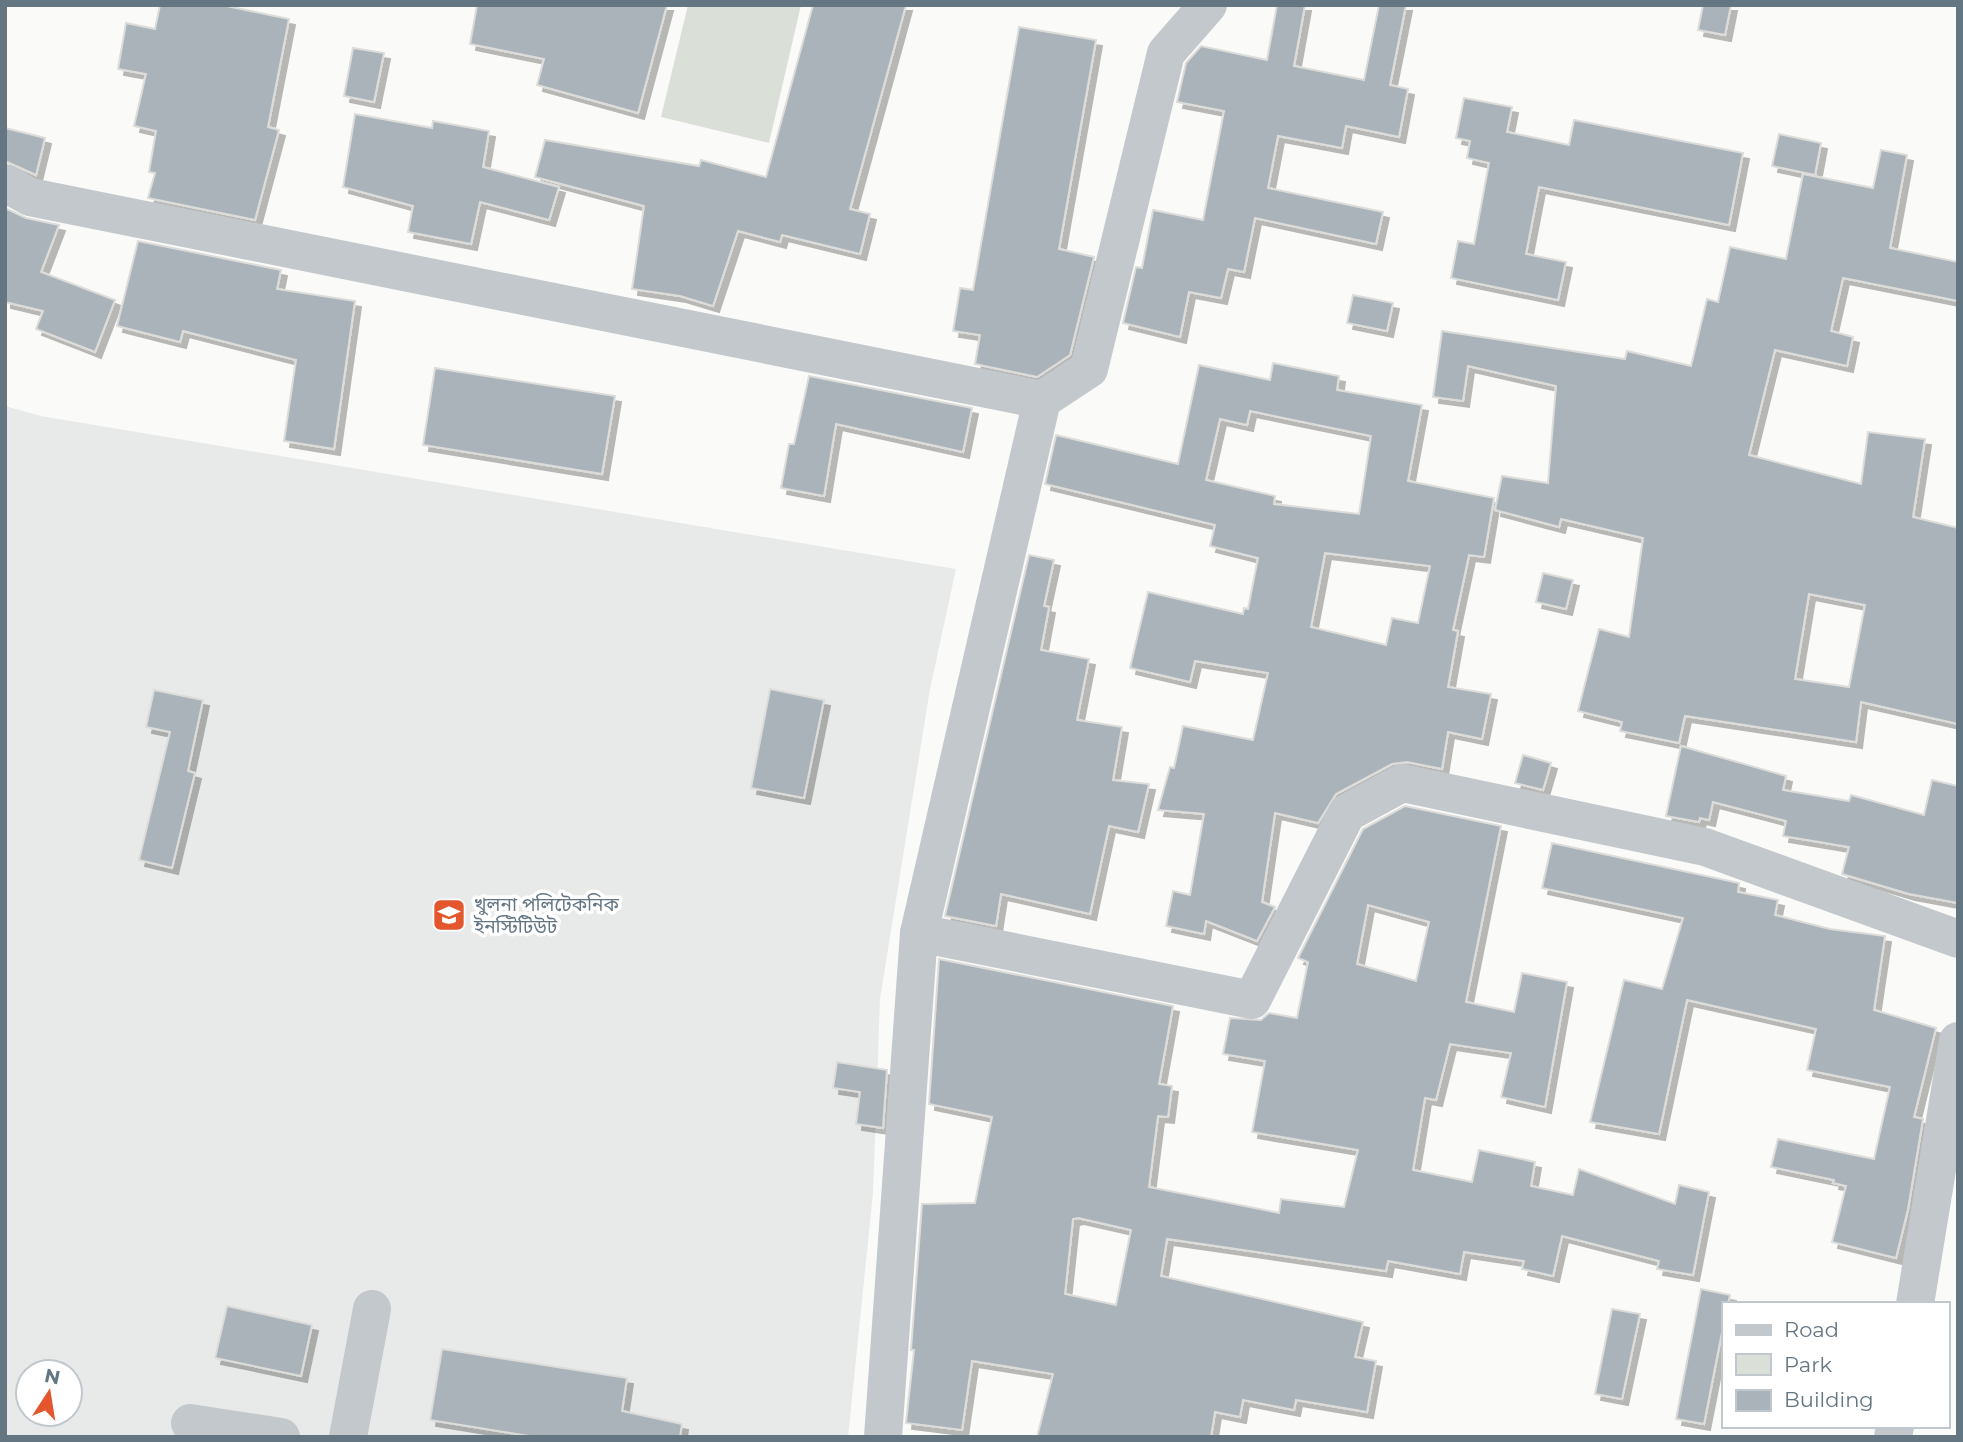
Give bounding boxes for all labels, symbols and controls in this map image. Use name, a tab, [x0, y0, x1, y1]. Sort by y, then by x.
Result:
place label: খুলনা পলিটেকনিক ইনস্টিটিউট	[473, 893, 620, 938]
school or university icon: খুলনা পলিটেকনিক ইনস্টিটিউট	[430, 896, 468, 934]
legend	[1722, 1302, 1949, 1428]
text: Road	[1784, 1317, 1839, 1342]
text: Park	[1784, 1352, 1832, 1377]
north arrow	[14, 1358, 84, 1428]
text: N	[43, 1364, 62, 1390]
text: Building	[1784, 1387, 1874, 1412]

